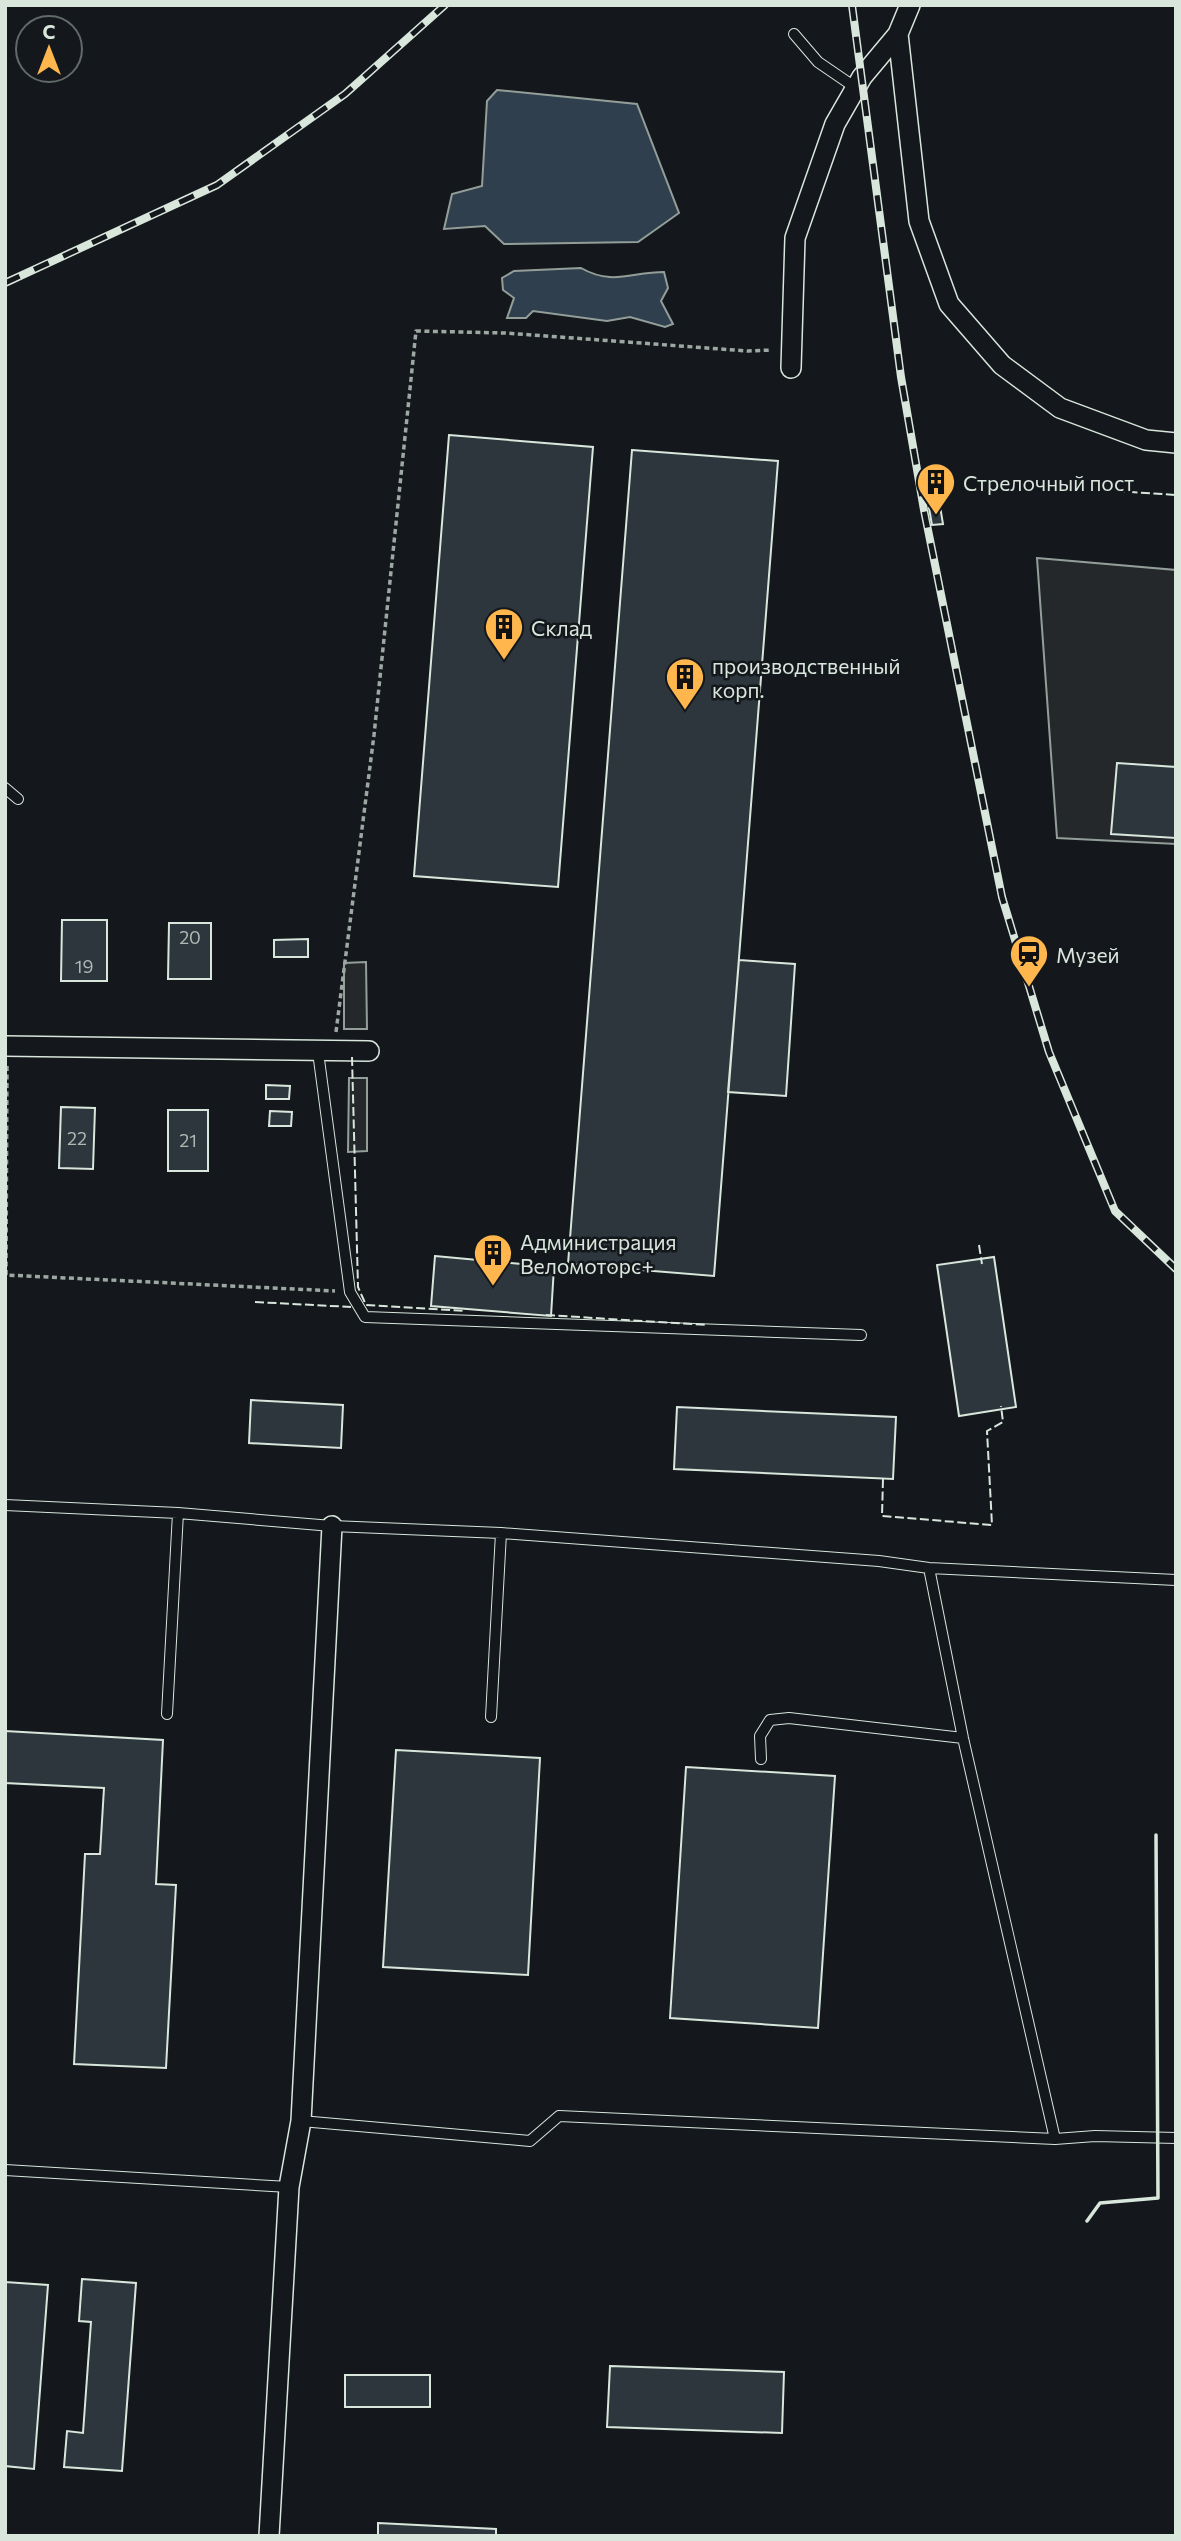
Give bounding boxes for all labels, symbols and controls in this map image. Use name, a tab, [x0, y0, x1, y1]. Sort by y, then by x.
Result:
north arrow	[14, 14, 84, 84]
text: С	[43, 20, 56, 43]
building icon: Стрелочный пост	[915, 461, 957, 516]
place label: Стрелочный пост	[963, 470, 1134, 495]
building icon: Склад	[483, 606, 525, 661]
place label: Склад	[531, 615, 592, 640]
place label: производственный корп.	[712, 653, 900, 702]
building icon: производственный корп.	[664, 656, 706, 711]
house number: 20	[179, 926, 201, 948]
station icon: Музей	[1008, 933, 1050, 988]
place label: Музей	[1056, 942, 1120, 967]
house number: 19	[75, 955, 93, 977]
house number: 22	[67, 1127, 87, 1149]
house number: 21	[179, 1129, 197, 1151]
place label: Администрация Веломоторс+	[520, 1229, 677, 1278]
building icon: Администрация Веломоторс+	[472, 1232, 514, 1287]

